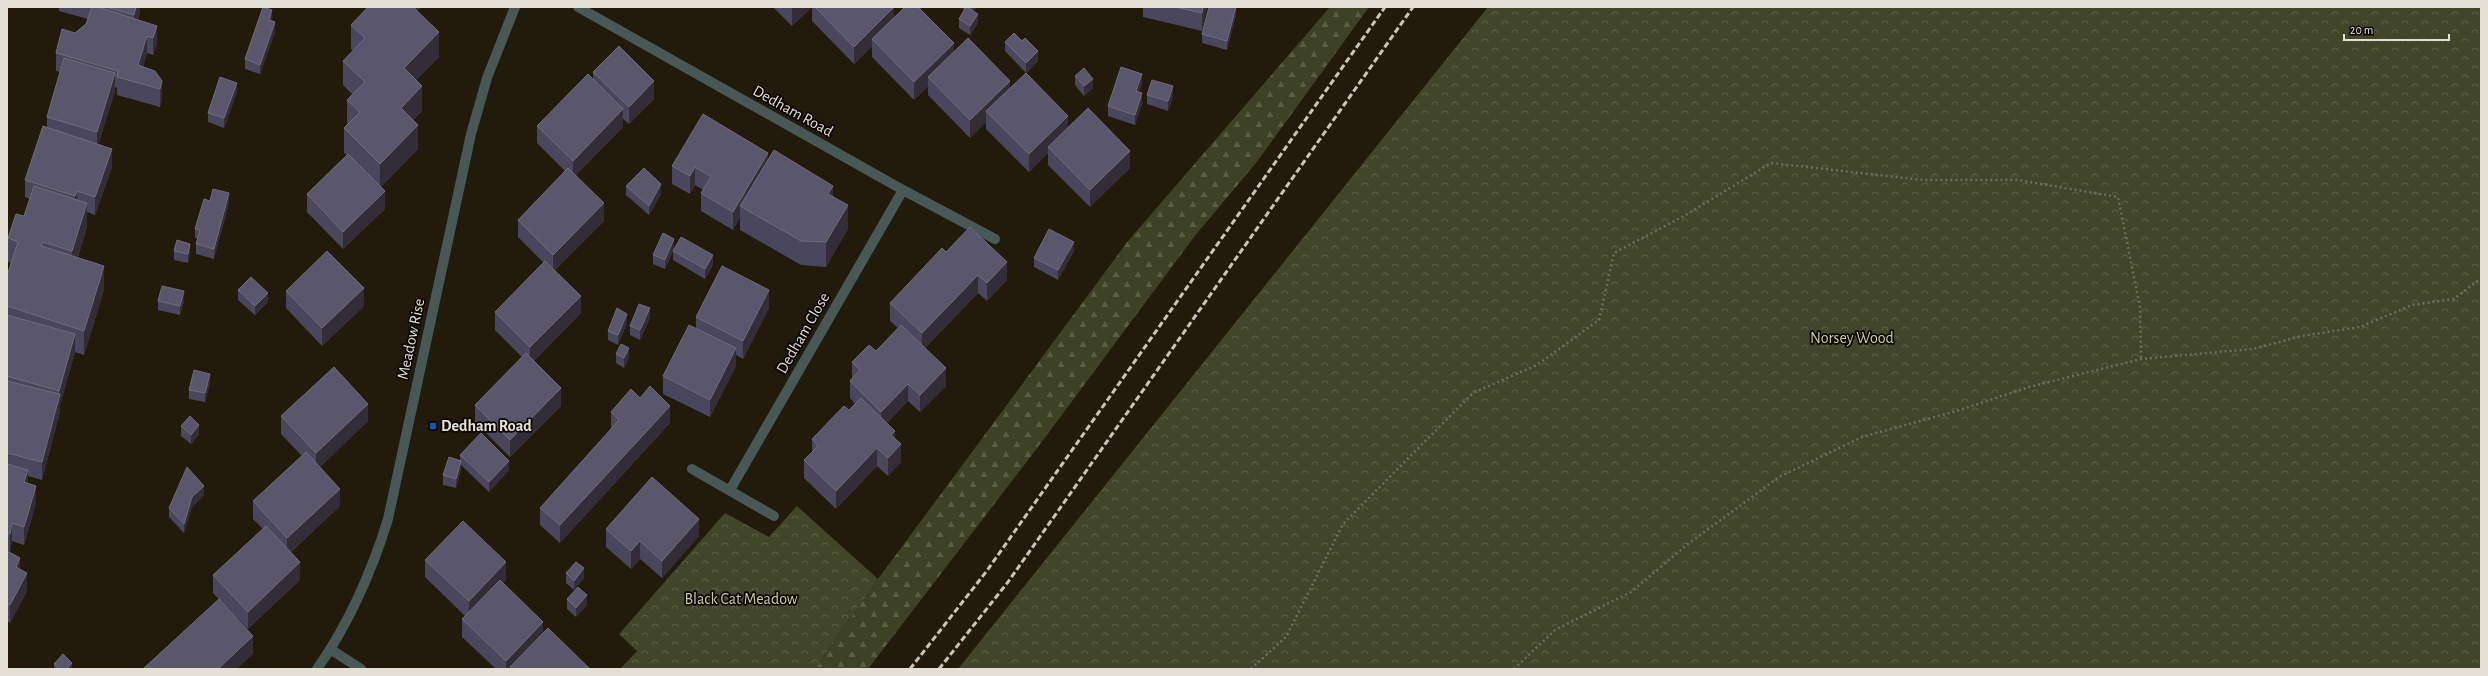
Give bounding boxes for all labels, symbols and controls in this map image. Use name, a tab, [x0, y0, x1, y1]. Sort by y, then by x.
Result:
scale bar	[2344, 16, 2449, 42]
text: 20 m	[2350, 24, 2373, 36]
street label: Dedham Road	[750, 82, 836, 140]
street label: Dedham Close	[773, 290, 833, 376]
street label: Meadow Rise	[395, 297, 427, 381]
park label: Norsey Wood	[1810, 330, 1894, 347]
place label: Dedham Road	[441, 418, 532, 434]
marker: Dedham Road	[428, 421, 438, 431]
park label: Black Cat Meadow	[684, 591, 798, 607]

